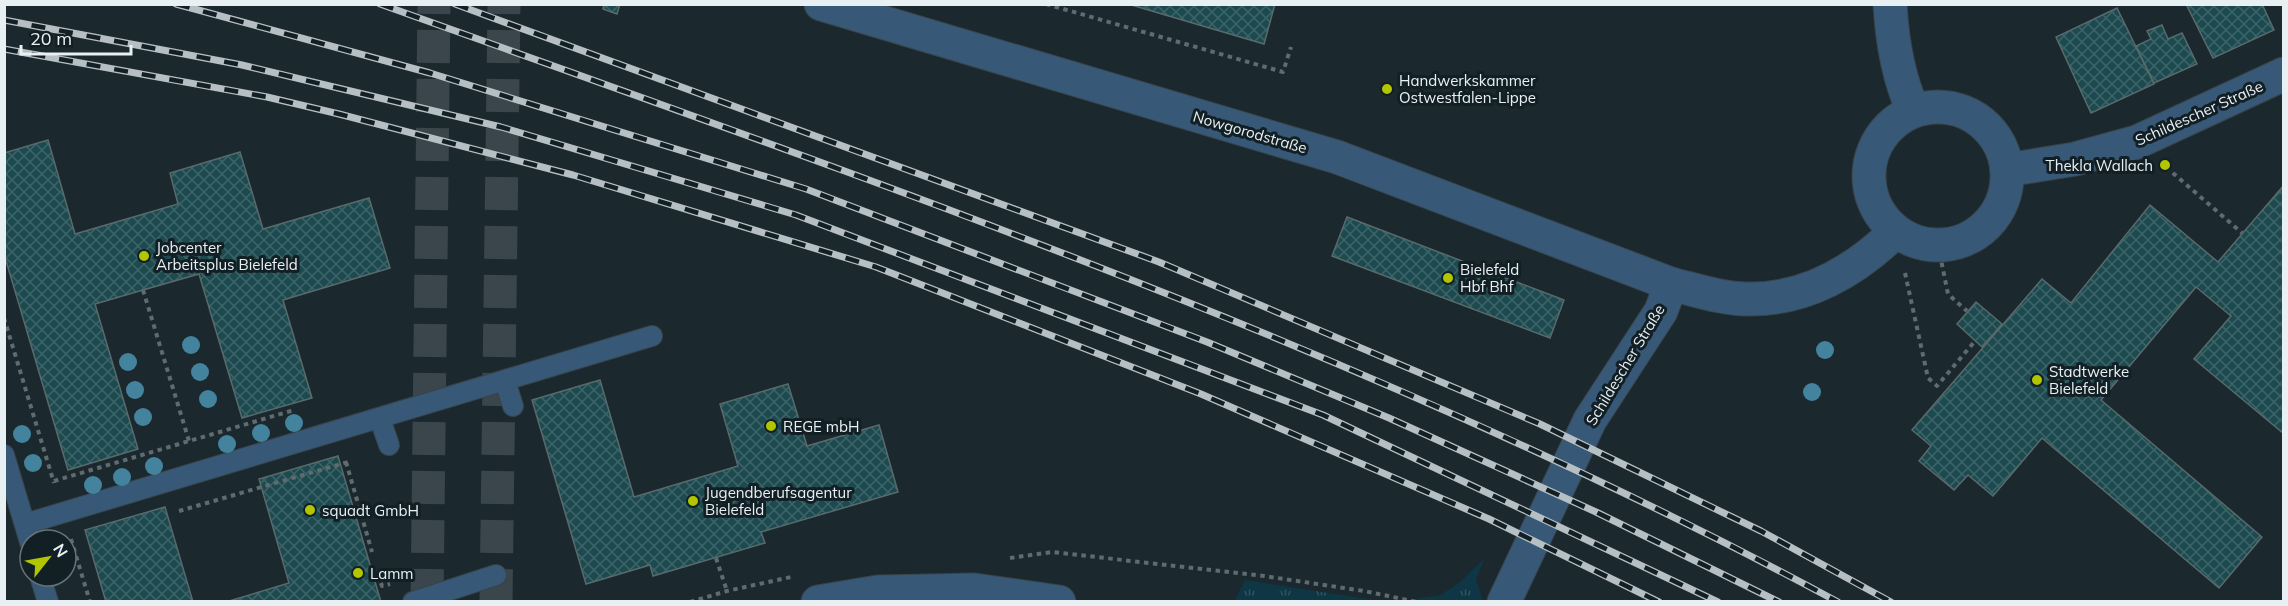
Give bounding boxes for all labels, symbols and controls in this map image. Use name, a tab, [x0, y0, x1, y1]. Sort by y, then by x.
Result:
scale bar	[21, 18, 130, 56]
text: 20 m	[30, 27, 72, 50]
place label: Handwerkskammer Ostwestfalen-Lippe	[1399, 71, 1536, 107]
street label: Schildescher Straße	[2132, 76, 2266, 150]
marker: Handwerkskammer Ostwestfalen-Lippe	[1380, 82, 1394, 96]
street label: Nowgorodstraße	[1191, 107, 1309, 157]
place label: Thekla Wallach	[2046, 156, 2153, 175]
marker: Thekla Wallach	[2158, 158, 2172, 172]
place label: Jobcenter Arbeitsplus Bielefeld	[156, 238, 298, 274]
marker: Jobcenter Arbeitsplus Bielefeld	[137, 249, 151, 263]
place label: Bielefeld Hbf Bhf	[1460, 260, 1519, 296]
marker: Bielefeld Hbf Bhf	[1441, 271, 1455, 285]
street label: Schildescher Straße	[1581, 301, 1669, 429]
place label: Stadtwerke Bielefeld	[2049, 362, 2129, 398]
marker: Stadtwerke Bielefeld	[2030, 373, 2044, 387]
place label: REGE mbH	[783, 417, 860, 436]
marker: REGE mbH	[764, 419, 778, 433]
place label: Jugendberufsagentur Bielefeld	[705, 483, 852, 519]
marker: Jugendberufsagentur Bielefeld	[686, 494, 700, 508]
place label: squadt GmbH	[322, 501, 419, 520]
marker: squadt GmbH	[303, 503, 317, 517]
north arrow	[18, 528, 78, 588]
text: N	[49, 540, 73, 561]
place label: Lamm	[370, 564, 414, 583]
marker: Lamm	[351, 566, 365, 580]

